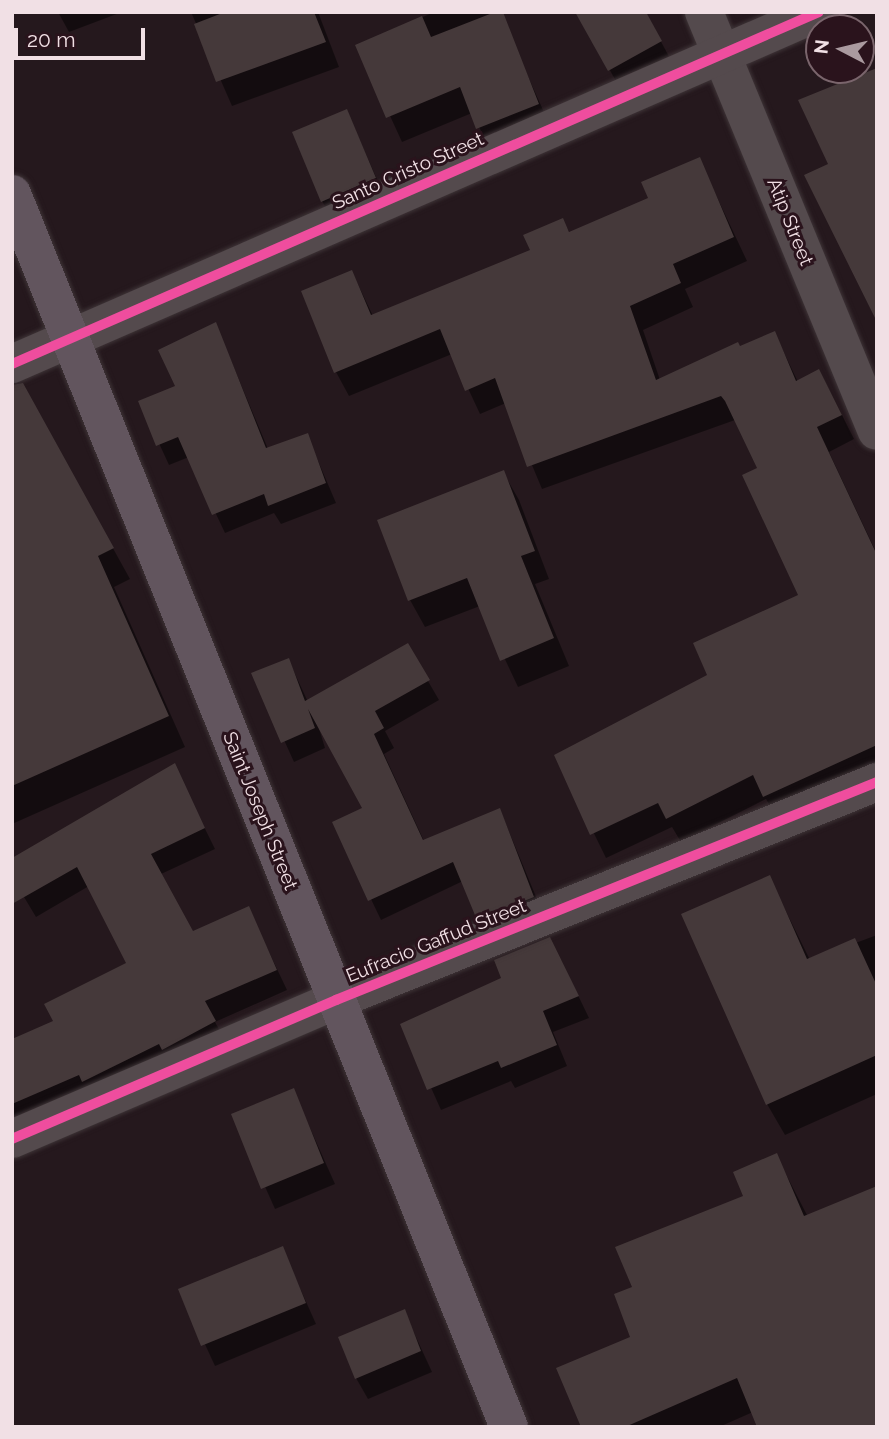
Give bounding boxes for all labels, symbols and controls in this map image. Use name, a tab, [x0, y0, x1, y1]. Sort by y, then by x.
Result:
scale bar	[18, 14, 149, 58]
north arrow	[805, 14, 875, 84]
text: 20 m	[27, 27, 75, 52]
text: N	[809, 38, 833, 55]
street label: Santo Cristo Street	[329, 127, 487, 215]
street label: Atip Street	[762, 175, 818, 269]
street label: Saint Joseph Street	[218, 728, 302, 894]
street label: Eufracio Gaffud Street	[343, 894, 529, 988]

